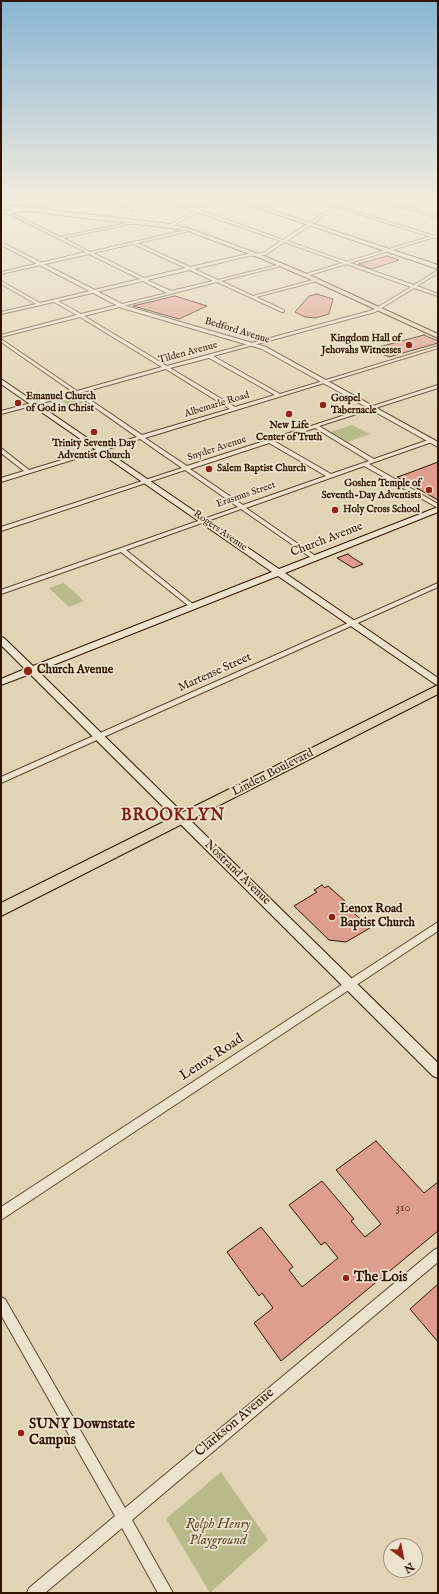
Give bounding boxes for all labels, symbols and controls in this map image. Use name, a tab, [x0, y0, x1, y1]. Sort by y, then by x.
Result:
street label: Bedford Avenue	[203, 315, 271, 347]
place label: Kingdom Hall of Jehovahs Witnesses	[322, 333, 401, 356]
street label: Tilden Avenue	[157, 339, 219, 367]
marker: Kingdom Hall of Jehovahs Witnesses	[404, 340, 414, 350]
street label: Albemarle Road	[183, 389, 251, 421]
place label: Emanuel Church of God in Christ	[26, 391, 96, 414]
place label: Gospel Tabernacle	[331, 393, 377, 416]
marker: Emanuel Church of God in Christ	[13, 398, 23, 408]
marker: Gospel Tabernacle	[318, 400, 328, 410]
marker: New Life Center of Truth	[284, 409, 294, 419]
place label: New Life Center of Truth	[256, 420, 322, 444]
marker: Trinity Seventh Day Adventist Church	[89, 427, 99, 437]
street label: Snyder Avenue	[186, 434, 248, 464]
place label: Trinity Seventh Day Adventist Church	[52, 438, 136, 462]
place label: Salem Baptist Church	[217, 463, 306, 475]
marker: Salem Baptist Church	[204, 464, 214, 474]
place label: Goshen Temple of Seventh-Day Adventists	[321, 478, 421, 502]
street label: Erasmus Street	[215, 479, 277, 511]
marker: Goshen Temple of Seventh-Day Adventists	[424, 485, 434, 495]
place label: Holy Cross School	[343, 504, 420, 516]
marker: Holy Cross School	[330, 505, 340, 515]
street label: Rogers Avenue	[191, 508, 249, 554]
street label: Church Avenue	[289, 520, 365, 560]
street label: Martense Street	[176, 650, 254, 696]
place label: Church Avenue	[37, 664, 113, 678]
marker: Church Avenue	[22, 665, 34, 677]
street label: Linden Boulevard	[230, 746, 316, 800]
district label: BROOKLYN	[121, 807, 225, 827]
street label: Nostrand Avenue	[201, 838, 273, 908]
place label: Lenox Road Baptist Church	[340, 903, 415, 931]
marker: Lenox Road Baptist Church	[327, 912, 337, 922]
street label: Lenox Road	[177, 1031, 247, 1085]
house number: 310	[396, 1202, 410, 1216]
place label: The Lois	[354, 1270, 407, 1286]
marker: The Lois	[341, 1273, 351, 1283]
street label: Clarkson Avenue	[192, 1385, 278, 1461]
place label: SUNY Downstate Campus	[29, 1417, 135, 1450]
marker: SUNY Downstate Campus	[16, 1428, 26, 1438]
park label: Rolph Henry Playground	[185, 1517, 251, 1550]
north arrow	[383, 1538, 423, 1578]
text: N	[401, 1559, 417, 1576]

